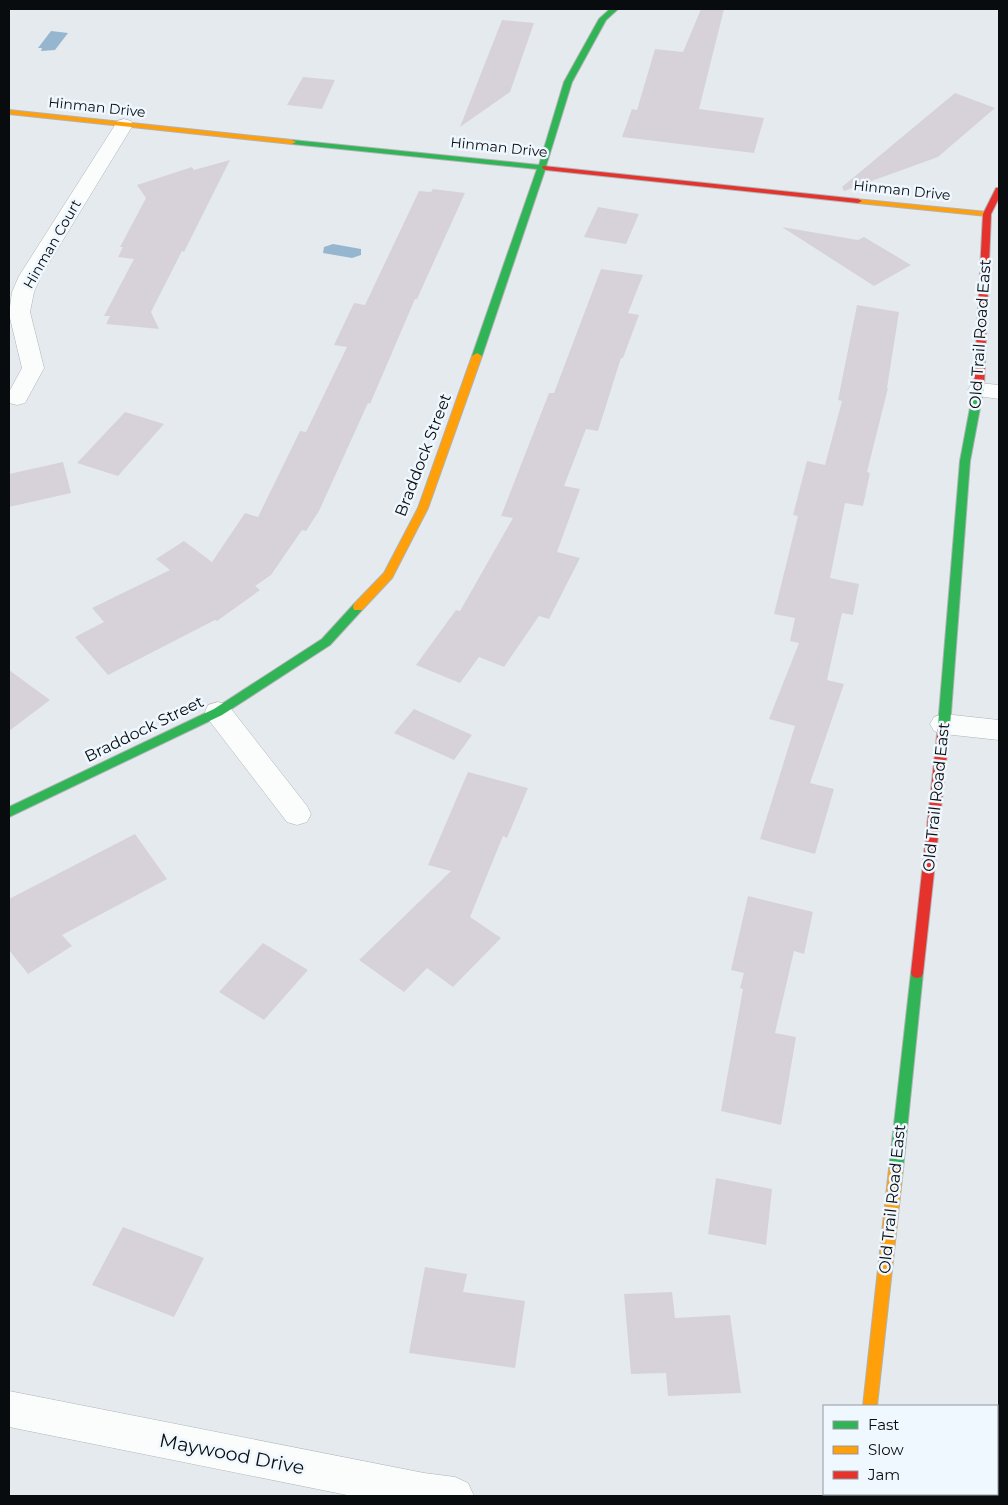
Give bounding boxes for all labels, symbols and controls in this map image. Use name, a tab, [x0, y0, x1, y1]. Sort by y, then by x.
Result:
street label: Hinman Drive	[48, 93, 146, 121]
street label: Hinman Drive	[450, 133, 548, 161]
street label: Hinman Drive	[853, 176, 951, 204]
street label: Hinman Court	[19, 196, 85, 292]
street label: Old Trail Road East	[965, 258, 995, 410]
street label: Braddock Street	[391, 390, 455, 519]
street label: Braddock Street	[81, 692, 207, 766]
street label: Old Trail Road East	[919, 721, 953, 873]
street label: Old Trail Road East	[875, 1123, 909, 1275]
legend	[823, 1405, 998, 1495]
text: Fast	[868, 1415, 899, 1434]
street label: Maywood Drive	[158, 1429, 306, 1479]
text: Slow	[868, 1440, 904, 1459]
text: Jam	[867, 1465, 900, 1484]

